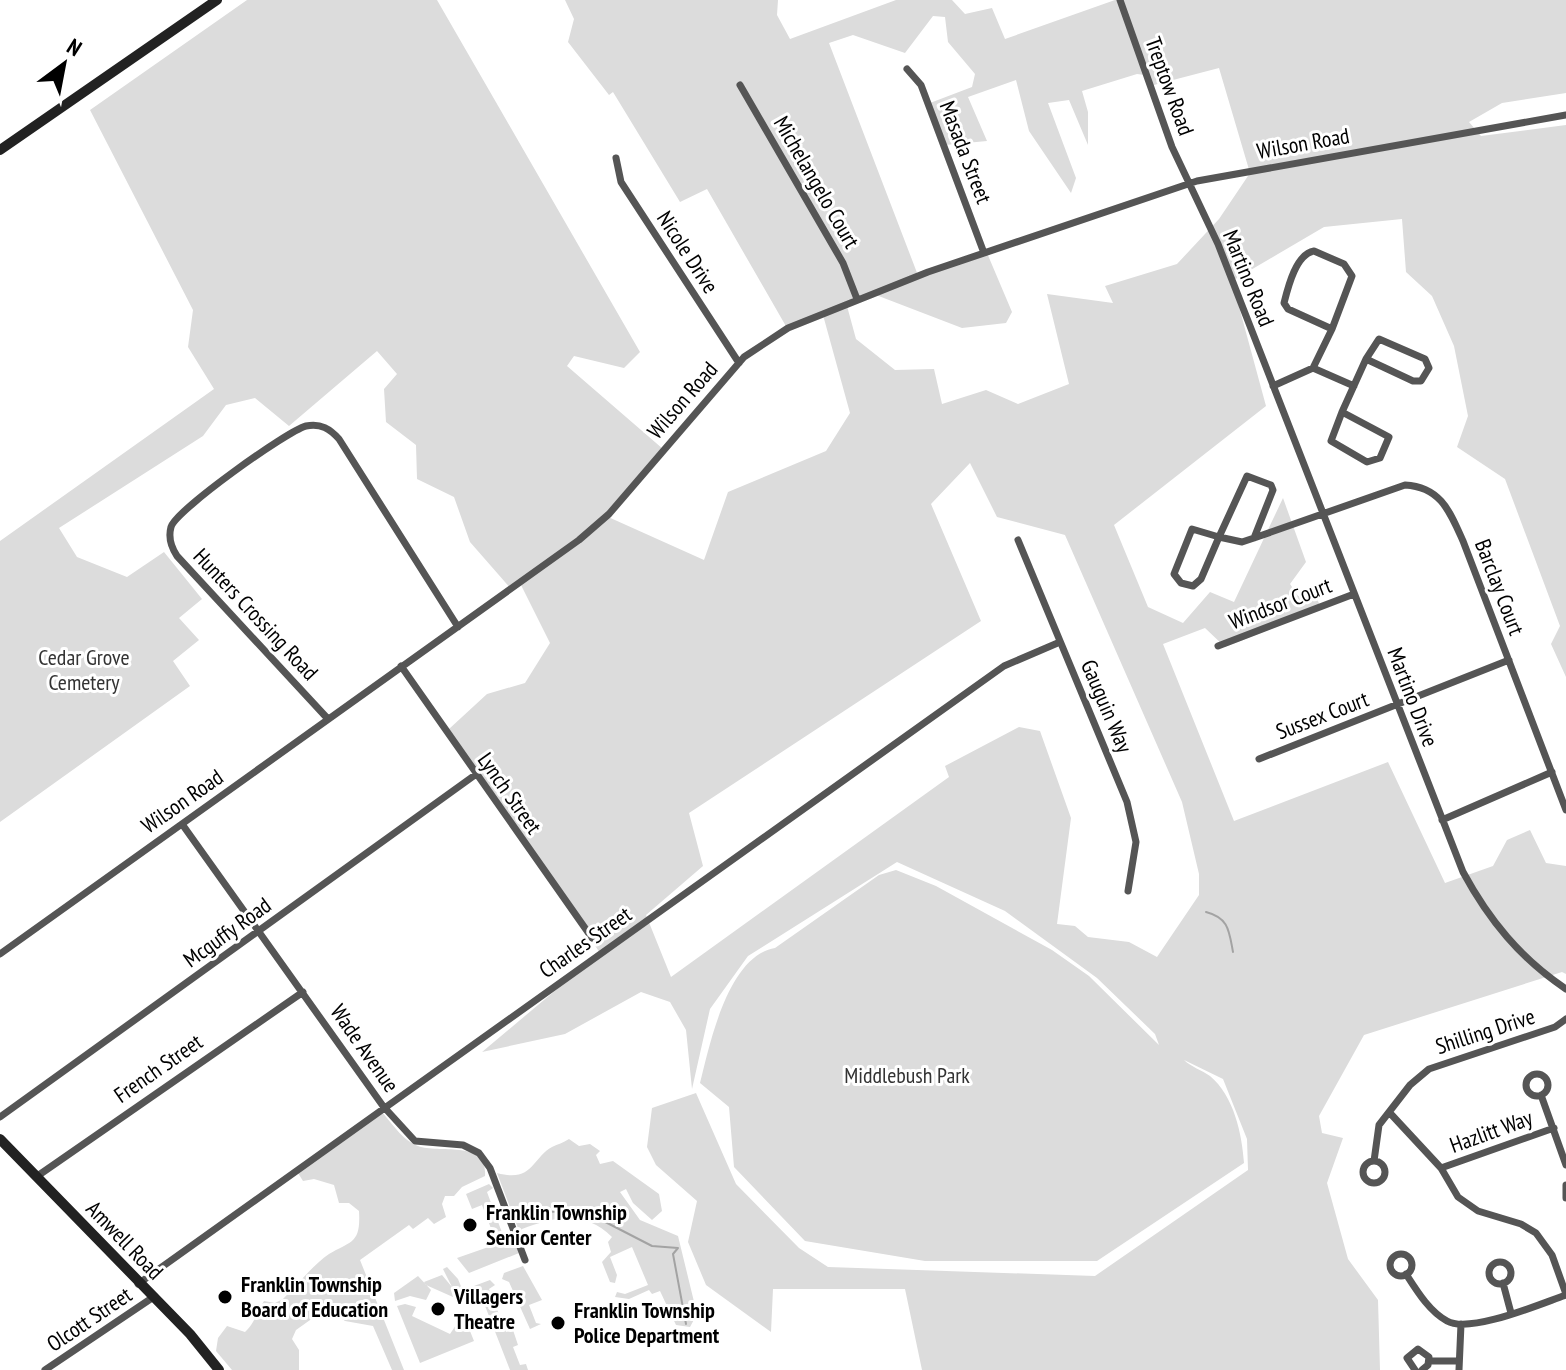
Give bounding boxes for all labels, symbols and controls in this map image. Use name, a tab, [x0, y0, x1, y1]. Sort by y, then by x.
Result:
north arrow	[24, 24, 104, 104]
text: N	[62, 32, 87, 62]
street label: Treptow Road	[1139, 33, 1201, 139]
street label: Masada Street	[934, 97, 998, 207]
street label: Michelangelo Court	[768, 111, 866, 253]
street label: Wilson Road	[1255, 121, 1351, 165]
street label: Nicole Drive	[651, 206, 725, 298]
street label: Martino Road	[1217, 226, 1281, 330]
street label: Wilson Road	[641, 356, 723, 444]
street label: Barclay Court	[1469, 535, 1531, 639]
street label: Hunters Crossing Road	[188, 542, 324, 686]
street label: Windsor Court	[1225, 571, 1335, 635]
park label: Cedar Grove Cemetery	[38, 643, 130, 696]
street label: Martino Drive	[1381, 643, 1445, 751]
street label: Gauguin Way	[1075, 655, 1139, 757]
street label: Sussex Court	[1272, 685, 1372, 745]
street label: Lynch Street	[472, 747, 548, 839]
street label: Wilson Road	[136, 763, 228, 839]
street label: Mcguffy Road	[178, 891, 276, 973]
street label: Charles Street	[533, 900, 637, 984]
street label: Wade Avenue	[325, 999, 405, 1097]
street label: Shilling Drive	[1432, 1002, 1538, 1060]
street label: French Street	[108, 1027, 208, 1109]
park label: Middlebush Park	[844, 1061, 970, 1089]
street label: Hazlitt Way	[1446, 1103, 1537, 1159]
street label: Amwell Road	[81, 1195, 169, 1285]
place label: Franklin Township Senior Center	[486, 1198, 627, 1251]
marker: Franklin Township Senior Center	[461, 1216, 479, 1234]
place label: Franklin Township Board of Education	[241, 1270, 388, 1323]
street label: Olcott Street	[41, 1280, 137, 1358]
place label: Villagers Theatre	[453, 1282, 523, 1335]
marker: Franklin Township Board of Education	[216, 1288, 234, 1306]
place label: Franklin Township Police Department	[574, 1296, 720, 1349]
marker: Villagers Theatre	[429, 1300, 447, 1318]
marker: Franklin Township Police Department	[549, 1314, 567, 1332]

